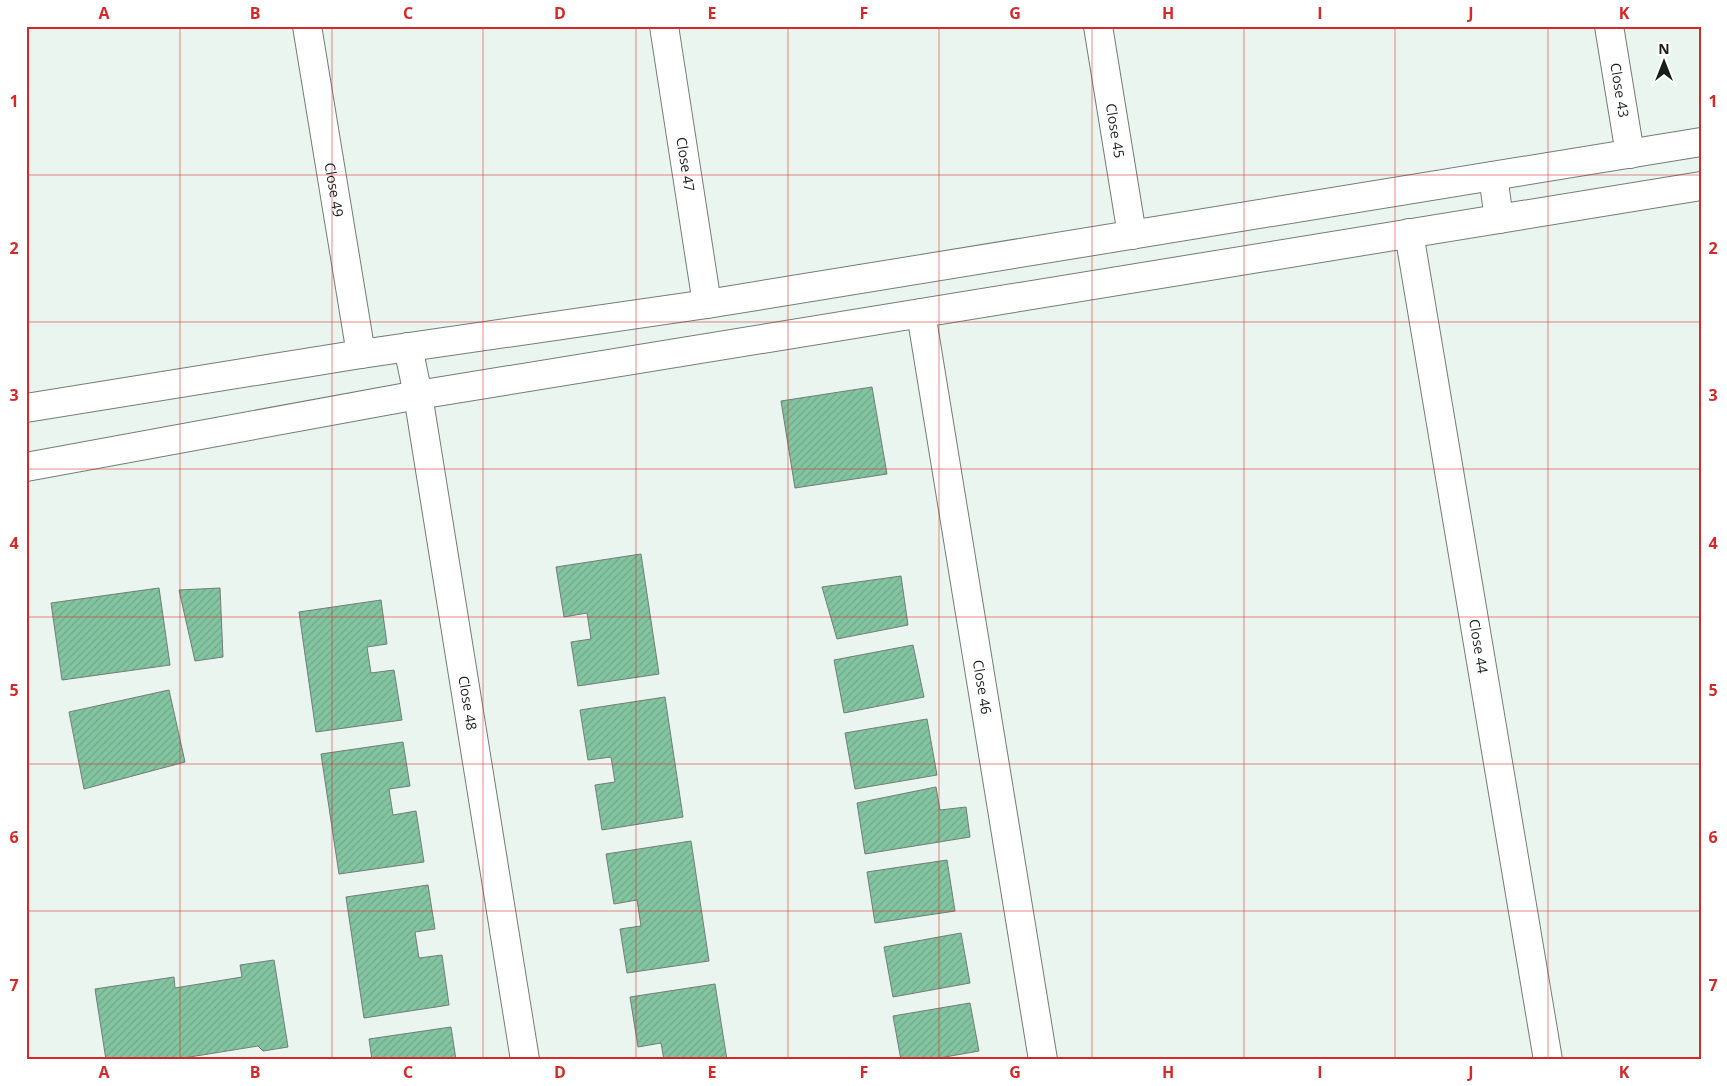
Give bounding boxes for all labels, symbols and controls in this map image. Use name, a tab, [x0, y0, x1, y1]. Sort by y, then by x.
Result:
text: A	[98, 2, 110, 24]
text: B	[250, 2, 260, 24]
text: C	[403, 2, 413, 24]
text: D	[554, 2, 566, 24]
text: E	[708, 2, 717, 24]
text: F	[860, 2, 868, 24]
text: G	[1009, 2, 1021, 24]
text: H	[1162, 2, 1174, 24]
text: I	[1317, 2, 1323, 24]
text: J	[1466, 2, 1474, 24]
text: K	[1619, 2, 1630, 24]
north arrow	[1640, 38, 1690, 88]
text: N	[1658, 39, 1670, 58]
street label: Close 43	[1606, 61, 1634, 119]
text: 1	[9, 90, 19, 112]
text: 1	[1708, 90, 1718, 112]
street label: Close 45	[1102, 102, 1129, 159]
street label: Close 47	[672, 136, 699, 193]
street label: Close 49	[321, 161, 348, 218]
text: 2	[9, 237, 19, 259]
text: 2	[1708, 237, 1718, 259]
text: 3	[9, 384, 19, 406]
text: 3	[1708, 384, 1718, 406]
text: 4	[9, 532, 19, 554]
text: 4	[1708, 532, 1718, 554]
street label: Close 44	[1465, 617, 1493, 675]
street label: Close 46	[969, 658, 996, 716]
street label: Close 48	[454, 674, 482, 732]
text: 5	[9, 679, 19, 701]
text: 5	[1708, 679, 1718, 701]
text: 6	[9, 826, 19, 848]
text: 6	[1708, 826, 1718, 848]
text: 7	[9, 974, 19, 996]
text: 7	[1708, 974, 1718, 996]
text: A	[98, 1061, 110, 1083]
text: B	[250, 1061, 260, 1083]
text: C	[403, 1061, 413, 1083]
text: D	[554, 1061, 566, 1083]
text: E	[708, 1061, 717, 1083]
text: F	[860, 1061, 868, 1083]
text: G	[1009, 1061, 1021, 1083]
text: H	[1162, 1061, 1174, 1083]
text: I	[1317, 1061, 1323, 1083]
text: J	[1466, 1061, 1474, 1083]
text: K	[1619, 1061, 1630, 1083]

